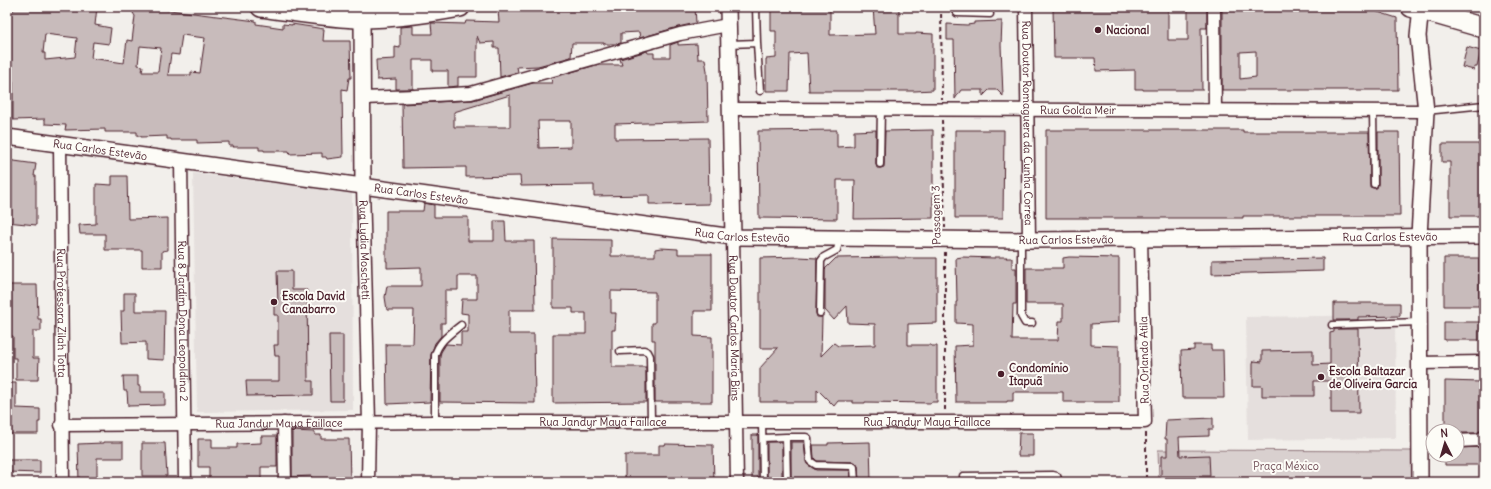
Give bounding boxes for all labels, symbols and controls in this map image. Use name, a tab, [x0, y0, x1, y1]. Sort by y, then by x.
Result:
street label: Rua Doutor Romaguera da Cunha Correa	[1019, 20, 1036, 226]
place label: Nacional	[1106, 23, 1149, 37]
marker: Nacional	[1093, 25, 1103, 35]
street label: Rua Golda Meir	[1040, 103, 1117, 117]
street label: Rua Carlos Estevão	[52, 136, 148, 163]
street label: Rua Carlos Estevão	[373, 181, 469, 207]
street label: Passagem 3	[928, 185, 944, 245]
street label: Rua Lydia Moschetti	[356, 200, 373, 300]
street label: Rua Carlos Estevão	[694, 225, 790, 245]
street label: Rua Carlos Estevão	[1342, 229, 1438, 244]
street label: Rua Carlos Estevão	[1018, 232, 1114, 247]
street label: Rua 8 Jardim Dona Leopoldina 2	[175, 240, 191, 402]
street label: Rua Professora Zilah Totta	[54, 248, 69, 378]
street label: Rua Doutor Carlos Maria Bins	[726, 255, 743, 401]
place label: Escola David Canabarro	[282, 289, 345, 316]
marker: Escola David Canabarro	[269, 297, 279, 307]
street label: Rua Orlando Atila	[1136, 316, 1152, 404]
place label: Condomínio Itapuã	[1009, 361, 1068, 389]
place label: Escola Baltazar de Oliveira Garcia	[1329, 364, 1418, 391]
marker: Condomínio Itapuã	[996, 369, 1006, 379]
marker: Escola Baltazar de Oliveira Garcia	[1316, 372, 1326, 382]
street label: Rua Jandyr Maya Faillace	[539, 415, 667, 429]
street label: Rua Jandyr Maya Faillace	[863, 415, 991, 429]
street label: Rua Jandyr Maya Faillace	[215, 416, 343, 431]
north arrow	[1425, 423, 1465, 463]
text: N	[1440, 426, 1449, 440]
park label: Praça México	[1253, 459, 1319, 473]

